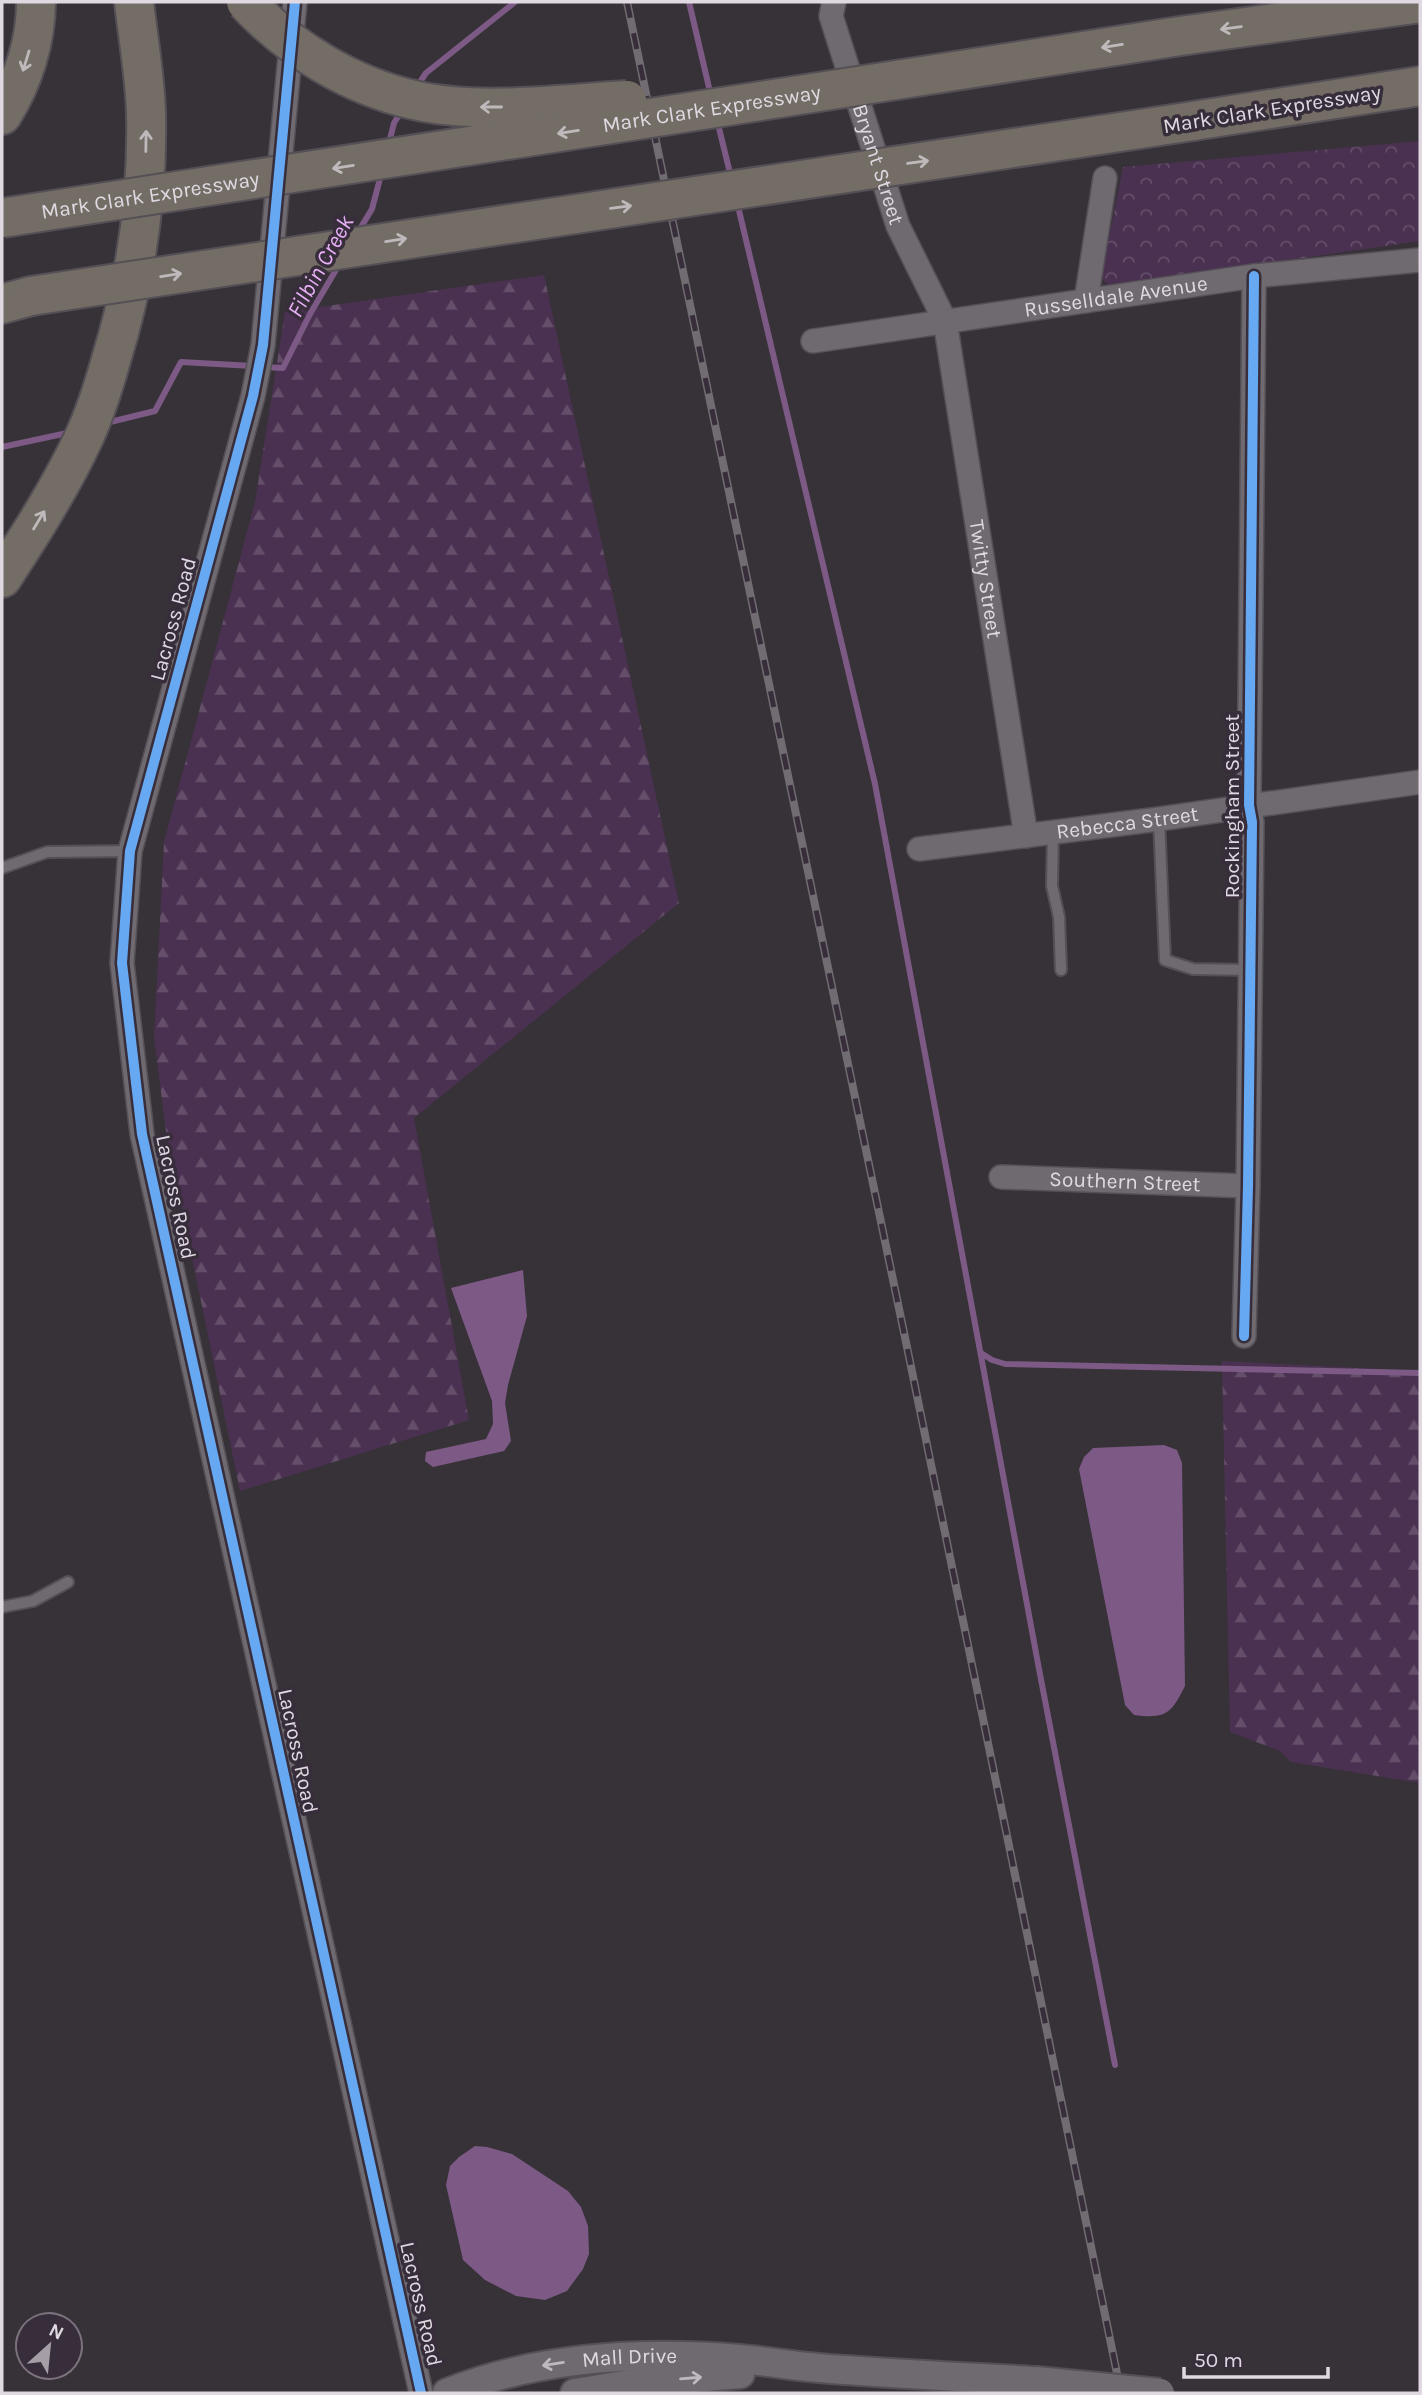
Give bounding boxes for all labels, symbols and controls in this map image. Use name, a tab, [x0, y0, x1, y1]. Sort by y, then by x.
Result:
one-way arrow	[1220, 22, 1243, 35]
one-way arrow	[1101, 40, 1124, 53]
one-way arrow	[19, 49, 32, 71]
street label: Mark Clark Expressway	[601, 80, 823, 137]
street label: Mark Clark Expressway	[1161, 80, 1383, 138]
one-way arrow	[480, 100, 503, 113]
street label: Bryant Street	[848, 101, 909, 228]
one-way arrow	[557, 125, 580, 138]
one-way arrow	[139, 130, 152, 153]
one-way arrow	[906, 155, 929, 168]
one-way arrow	[332, 160, 355, 173]
street label: Mark Clark Expressway	[39, 166, 261, 224]
one-way arrow	[609, 200, 632, 213]
water label: Filbin Creek	[281, 210, 360, 322]
one-way arrow	[384, 234, 407, 247]
one-way arrow	[159, 268, 182, 281]
street label: Russelldale Avenue	[1022, 271, 1209, 322]
one-way arrow	[32, 511, 46, 531]
street label: Twitty Street	[964, 518, 1007, 640]
street label: Lacross Road	[145, 555, 201, 683]
street label: Rockingham Street	[1220, 714, 1244, 898]
street label: Rebecca Street	[1055, 802, 1200, 844]
street label: Lacross Road	[151, 1133, 201, 1261]
street label: Southern Street	[1049, 1167, 1201, 1196]
street label: Lacross Road	[273, 1687, 323, 1815]
street label: Lacross Road	[395, 2240, 447, 2368]
north arrow	[14, 2311, 84, 2381]
text: N	[45, 2319, 67, 2345]
scale bar	[1184, 2336, 1328, 2380]
street label: Mall Drive	[581, 2344, 677, 2372]
text: 50 m	[1194, 2348, 1243, 2372]
one-way arrow	[542, 2358, 565, 2371]
one-way arrow	[679, 2371, 702, 2384]

